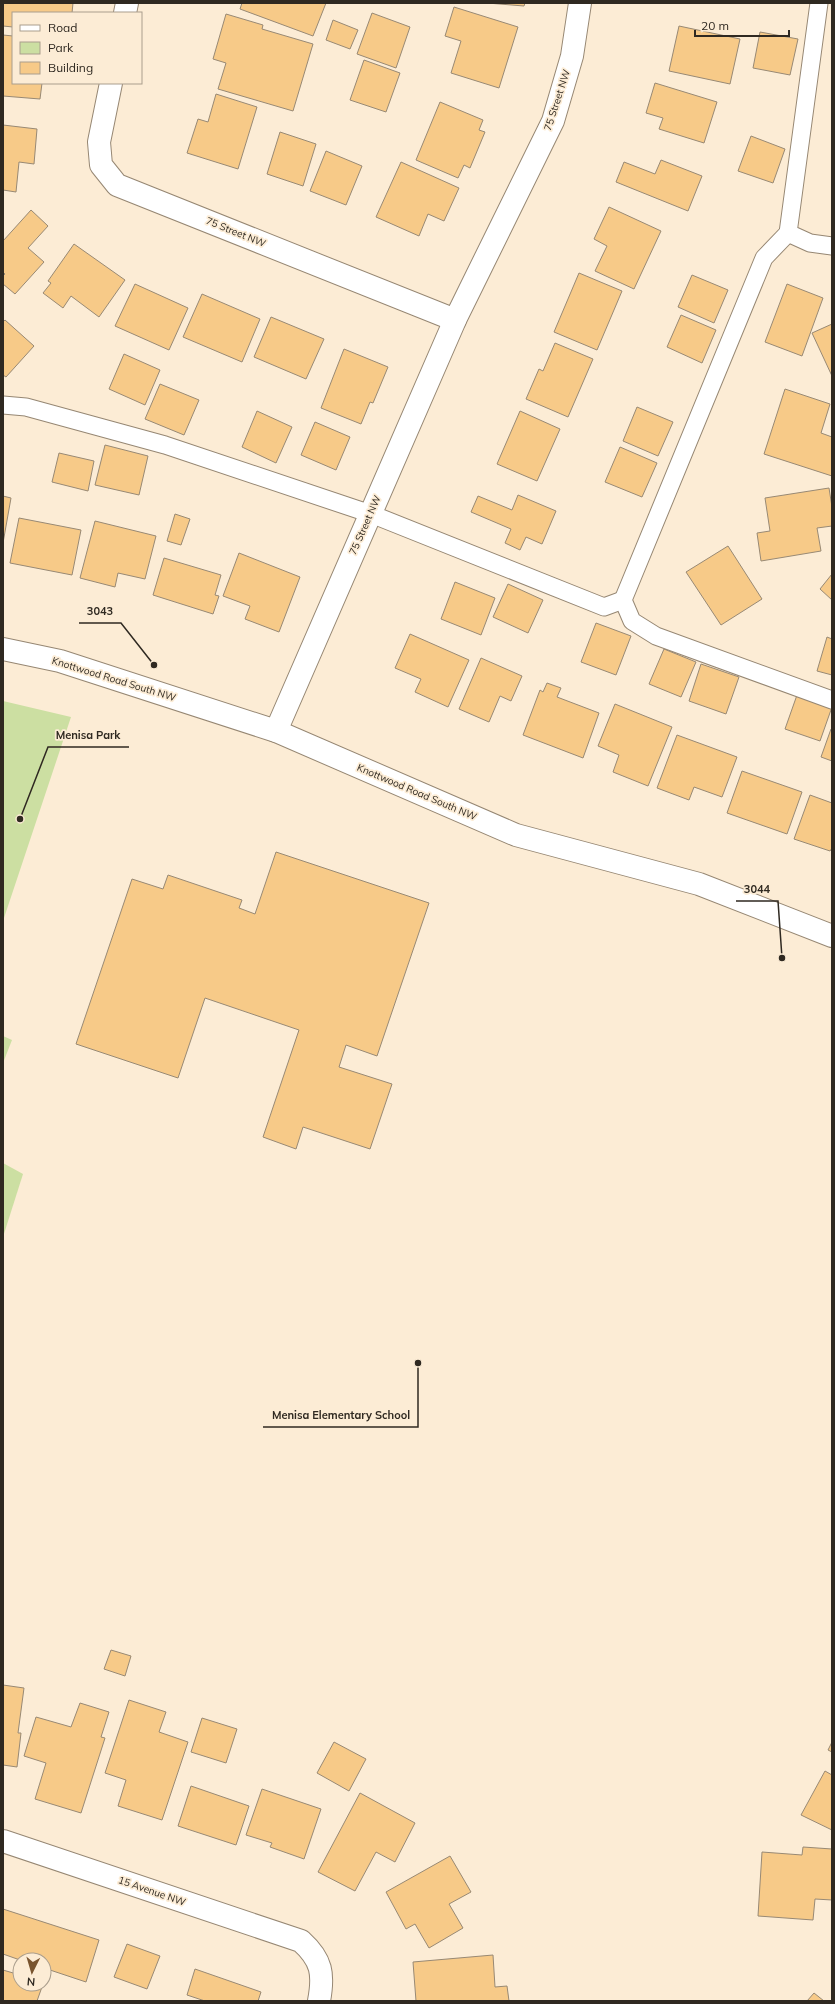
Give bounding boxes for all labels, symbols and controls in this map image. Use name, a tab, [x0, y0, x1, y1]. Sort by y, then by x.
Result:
legend	[12, 12, 142, 84]
scale bar	[695, 12, 789, 38]
text: 20 m	[701, 18, 729, 33]
text: Road	[48, 20, 77, 35]
text: Park	[48, 40, 74, 55]
text: Building	[48, 60, 93, 75]
street label: 75 Street NW	[541, 68, 573, 132]
street label: 75 Street NW	[204, 214, 268, 250]
street label: 75 Street NW	[346, 493, 384, 557]
callout: 3043	[79, 600, 121, 623]
text: 3043	[87, 604, 114, 618]
street label: Knottwood Road South NW	[50, 654, 178, 704]
callout: Menisa Park	[48, 724, 129, 747]
text: Menisa Park	[56, 728, 121, 742]
street label: Knottwood Road South NW	[355, 761, 479, 823]
callout: 3044	[736, 878, 778, 901]
text: 3044	[744, 882, 771, 896]
callout: Menisa Elementary School	[263, 1404, 418, 1427]
text: Menisa Elementary School	[272, 1408, 410, 1422]
street label: 15 Avenue NW	[116, 1873, 188, 1909]
north arrow	[12, 1952, 52, 1992]
text: N	[26, 1975, 36, 1989]

